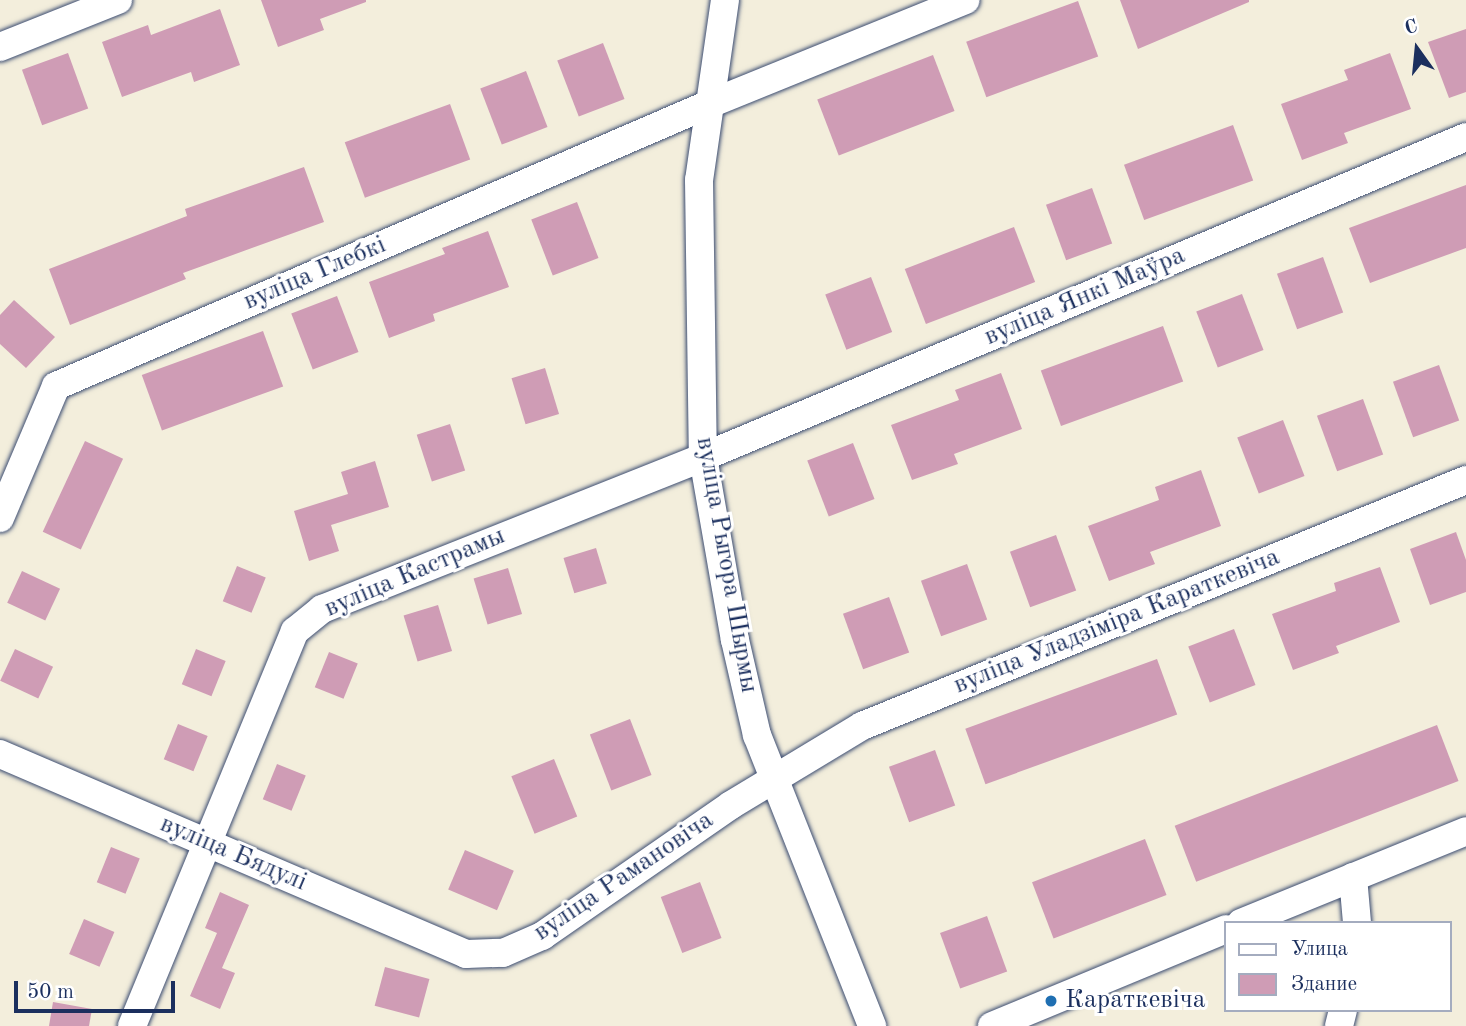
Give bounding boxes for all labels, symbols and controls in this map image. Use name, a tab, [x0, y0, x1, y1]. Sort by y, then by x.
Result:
north arrow	[1382, 14, 1452, 84]
text: С	[1403, 17, 1420, 39]
street label: вуліца Глебкі	[239, 230, 391, 318]
street label: вуліца Янкі Маўра	[980, 241, 1190, 353]
street label: вуліца Рыгора Шырмы	[688, 435, 764, 695]
street label: вуліца Кастрамы	[320, 521, 510, 625]
street label: вуліца Уладзіміра Караткевіча	[949, 542, 1285, 702]
street label: вуліца Рамановіча	[528, 805, 720, 949]
street label: вуліца Бядулі	[155, 809, 311, 899]
legend	[1224, 921, 1452, 1012]
text: Улица	[1291, 939, 1348, 960]
scale bar	[18, 967, 178, 1011]
text: Здание	[1291, 974, 1357, 995]
text: 50 m	[27, 982, 74, 1003]
place label: Караткевіча	[1065, 985, 1206, 1017]
marker: Караткевіча	[1043, 993, 1059, 1009]

